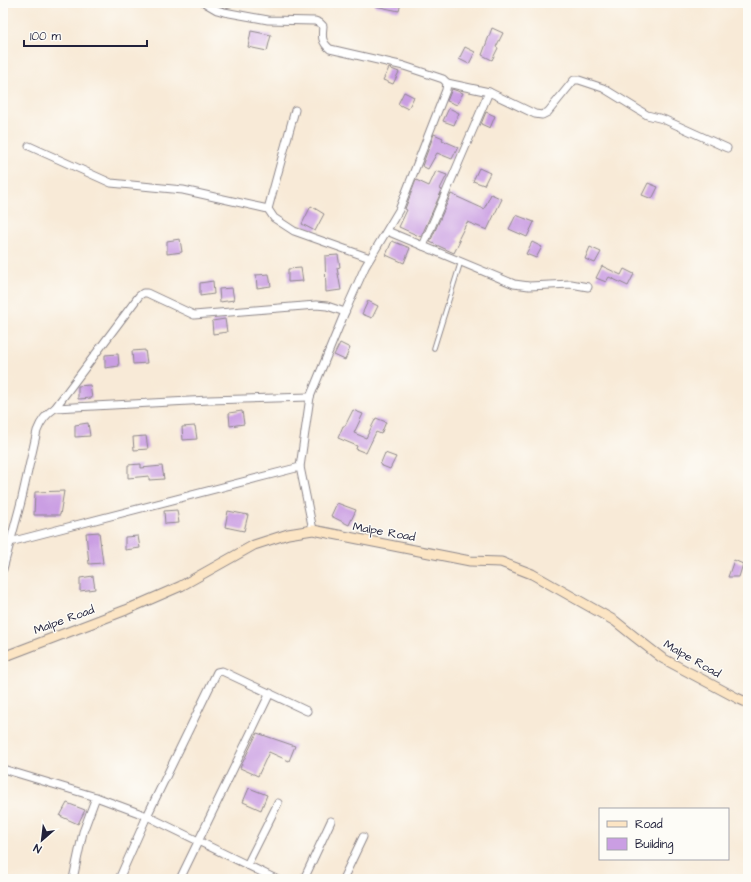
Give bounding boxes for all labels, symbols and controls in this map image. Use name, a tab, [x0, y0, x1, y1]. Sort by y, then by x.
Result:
scale bar	[24, 22, 147, 48]
text: 100 m	[30, 28, 61, 45]
street label: Malpe Road	[351, 518, 417, 546]
street label: Malpe Road	[31, 601, 97, 639]
street label: Malpe Road	[660, 636, 724, 682]
legend	[599, 808, 729, 860]
text: Road	[635, 816, 663, 833]
north arrow	[22, 820, 62, 860]
text: Building	[635, 836, 673, 854]
text: N	[31, 840, 44, 857]

